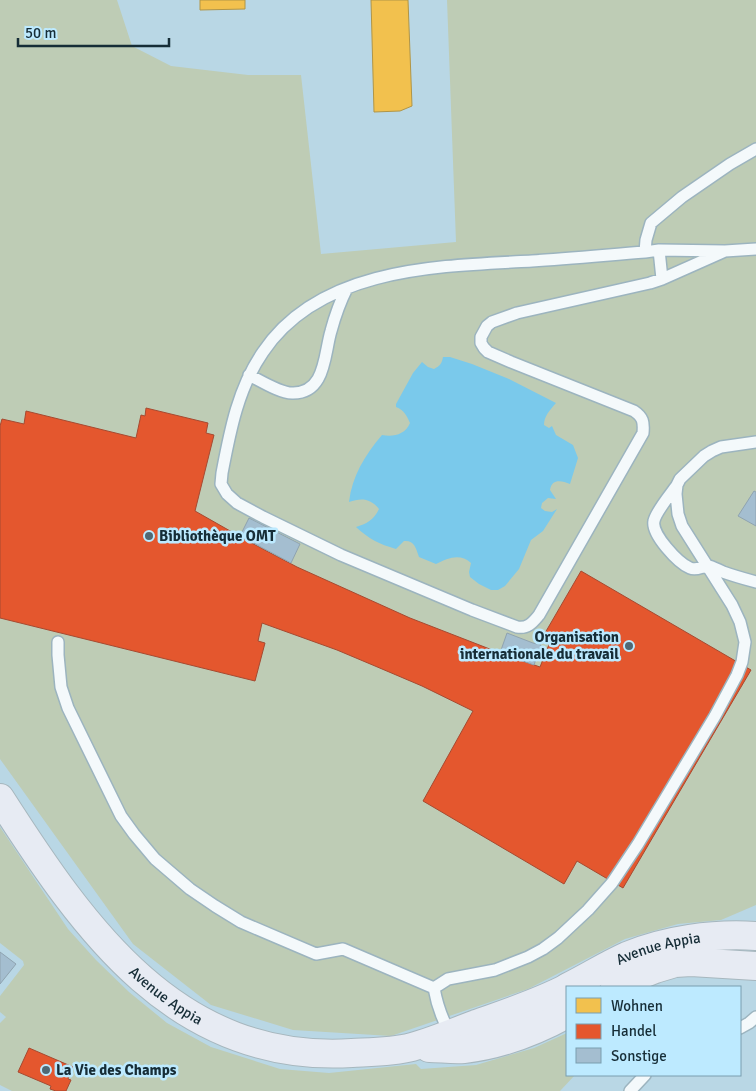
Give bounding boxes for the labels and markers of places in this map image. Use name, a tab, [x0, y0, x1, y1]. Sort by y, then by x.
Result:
place label: Bibliothèque OMT	[159, 527, 276, 545]
marker: Bibliothèque OMT	[143, 530, 155, 542]
place label: Organisation internationale du travail	[460, 628, 619, 663]
marker: Organisation internationale du travail	[623, 640, 635, 652]
place label: La Vie des Champs	[56, 1061, 177, 1079]
marker: La Vie des Champs	[40, 1064, 52, 1076]

